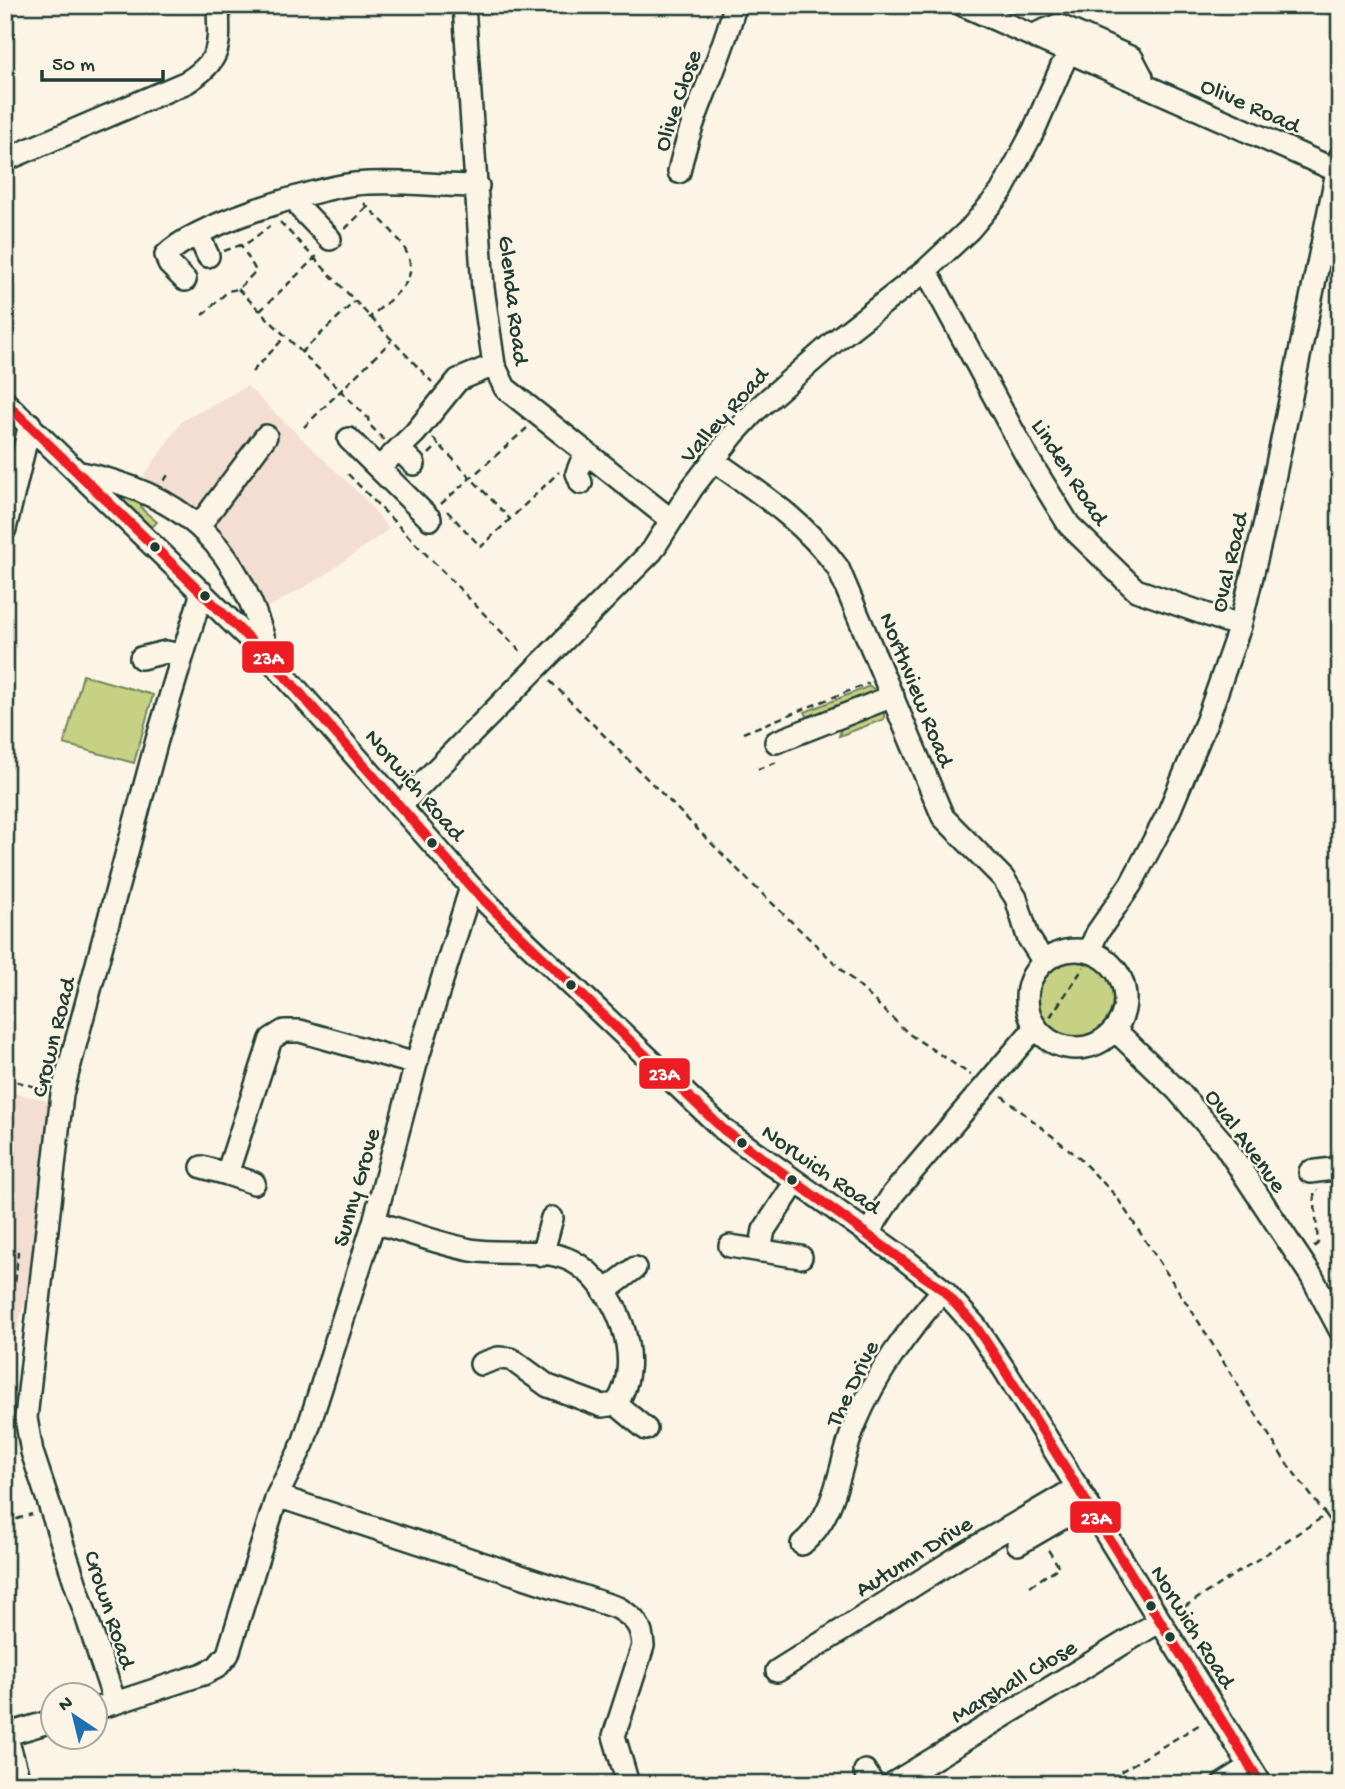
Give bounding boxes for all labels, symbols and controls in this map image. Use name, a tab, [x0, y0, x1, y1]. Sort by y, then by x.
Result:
scale bar	[42, 38, 163, 82]
street label: Olive Close	[648, 46, 710, 156]
text: 50 m	[52, 54, 95, 79]
street label: Olive Road	[1195, 72, 1306, 143]
street label: Glenda Road	[489, 234, 534, 368]
street label: Valley Road	[674, 361, 778, 471]
street label: Linden Road	[1023, 414, 1114, 533]
street label: Oval Road	[1206, 508, 1257, 616]
unlabelled marker	[148, 540, 162, 554]
unlabelled marker	[198, 589, 212, 603]
street label: Northview Road	[871, 609, 960, 774]
line badge: 23A	[241, 640, 295, 674]
text: 23A	[253, 649, 285, 672]
street label: Norwich Road	[357, 724, 471, 850]
unlabelled marker	[425, 836, 439, 850]
street label: Crown Road	[27, 973, 85, 1101]
unlabelled marker	[564, 978, 578, 992]
line badge: 23A	[638, 1057, 691, 1090]
text: 23A	[649, 1065, 681, 1088]
street label: Oval Avenue	[1197, 1084, 1292, 1200]
street label: Norwich Road	[755, 1119, 887, 1224]
street label: Sunny Grove	[328, 1125, 389, 1250]
unlabelled marker	[735, 1136, 749, 1150]
unlabelled marker	[785, 1173, 799, 1187]
street label: The Drive	[820, 1336, 888, 1434]
line badge: 23A	[1069, 1500, 1122, 1534]
text: 23A	[1081, 1509, 1113, 1532]
street label: Autumn Drive	[851, 1510, 979, 1605]
street label: Crown Road	[75, 1548, 141, 1674]
street label: Norwich Road	[1142, 1561, 1241, 1696]
unlabelled marker	[1144, 1599, 1158, 1613]
unlabelled marker	[1163, 1630, 1177, 1644]
street label: Marshall Close	[947, 1634, 1084, 1732]
north arrow	[38, 1680, 108, 1750]
text: N	[55, 1692, 78, 1718]

